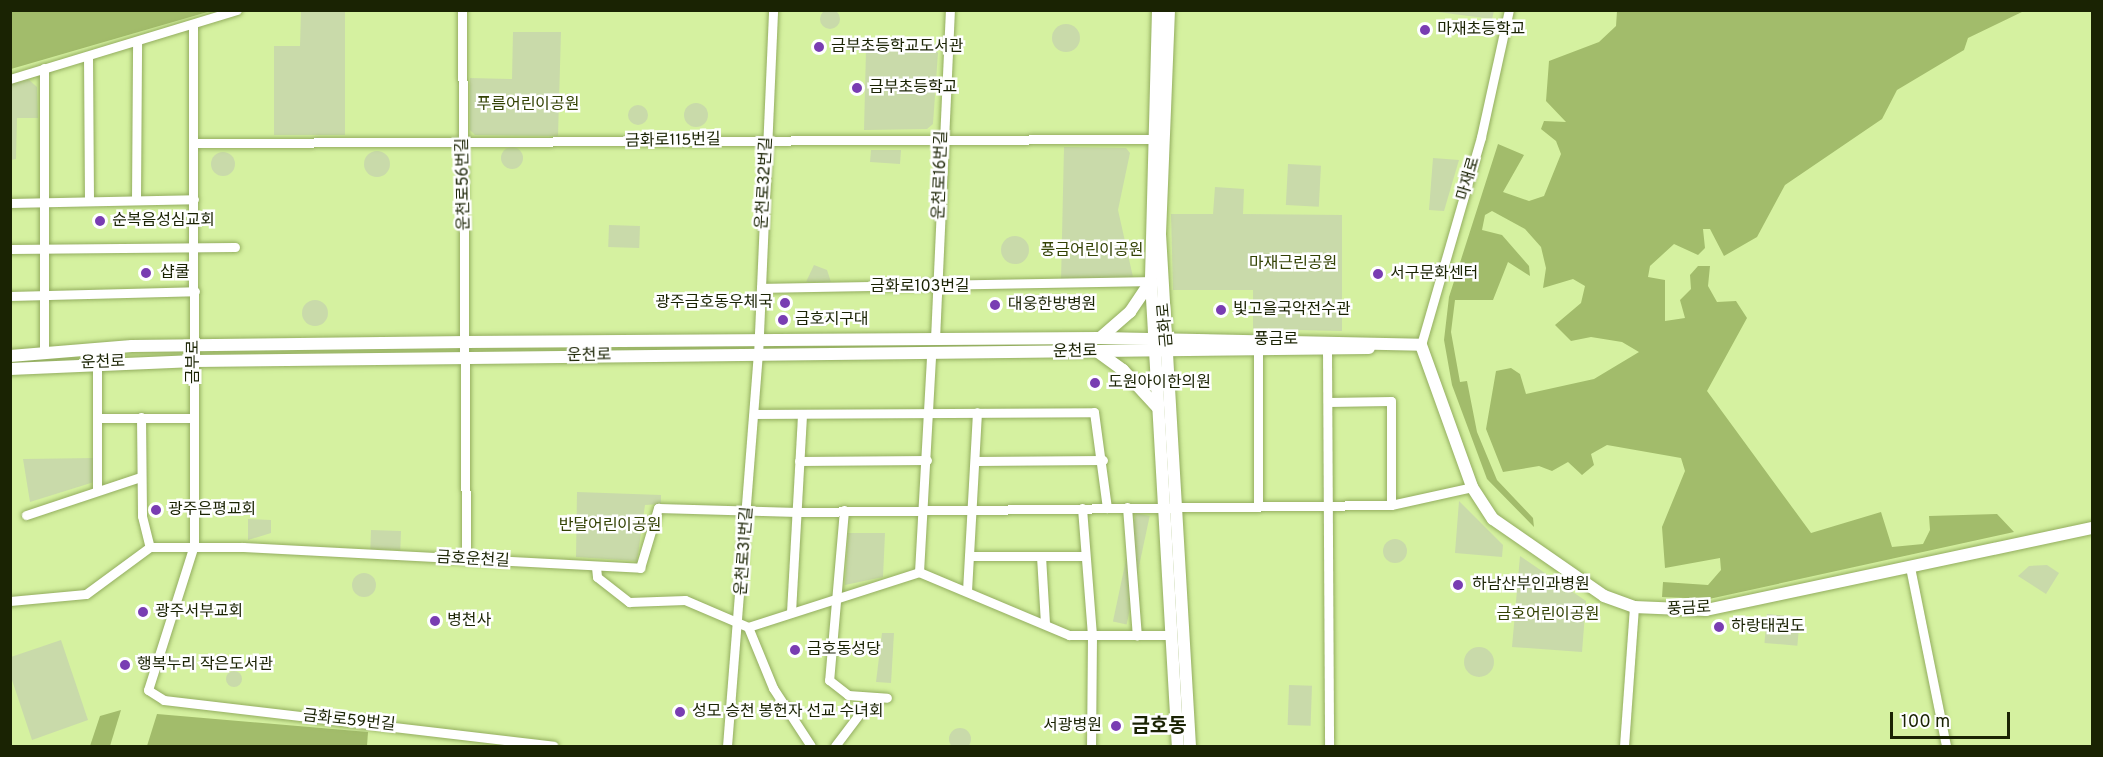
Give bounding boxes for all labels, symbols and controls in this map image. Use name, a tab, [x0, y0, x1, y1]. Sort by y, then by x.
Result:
place label: 마재초등학교	[1437, 20, 1525, 40]
marker: 마재초등학교	[1418, 23, 1432, 37]
place label: 금부초등학교도서관	[831, 37, 963, 57]
marker: 금부초등학교도서관	[812, 40, 826, 54]
place label: 금부초등학교	[869, 78, 957, 98]
marker: 금부초등학교	[850, 81, 864, 95]
park label: 푸름어린이공원	[476, 95, 580, 115]
street label: 운천로16번길	[930, 130, 952, 220]
street label: 금화로115번길	[625, 131, 721, 151]
street label: 운천로32번길	[753, 136, 777, 230]
street label: 운천로56번길	[454, 137, 474, 231]
street label: 마재로	[1454, 155, 1484, 203]
place label: 순복음성심교회	[112, 211, 215, 231]
marker: 순복음성심교회	[93, 214, 107, 228]
park label: 풍금어린이공원	[1040, 241, 1144, 261]
park label: 마재근린공원	[1249, 254, 1337, 274]
place label: 샵쿨	[160, 263, 189, 283]
marker: 샵쿨	[137, 264, 155, 282]
place label: 서구문화센터	[1390, 264, 1478, 284]
marker: 서구문화센터	[1371, 267, 1385, 281]
street label: 금화로103번길	[870, 277, 970, 297]
place label: 광주금호동우체국	[655, 293, 773, 313]
place label: 대웅한방병원	[1008, 295, 1096, 315]
marker: 광주금호동우체국	[778, 296, 792, 310]
marker: 대웅한방병원	[986, 296, 1004, 314]
place label: 빛고을국악전수관	[1233, 300, 1351, 320]
street label: 금화로	[1155, 302, 1177, 348]
marker: 빛고을국악전수관	[1214, 303, 1228, 317]
place label: 금호지구대	[795, 310, 869, 330]
marker: 금호지구대	[776, 313, 790, 327]
street label: 풍금로	[1254, 330, 1298, 350]
street label: 금부로	[184, 340, 204, 384]
street label: 운천로	[1053, 342, 1097, 362]
street label: 운천로	[567, 346, 611, 366]
street label: 운천로	[81, 353, 125, 373]
place label: 도원아이한의원	[1108, 373, 1211, 393]
marker: 도원아이한의원	[1086, 374, 1104, 392]
place label: 광주은평교회	[168, 500, 256, 520]
marker: 광주은평교회	[149, 503, 163, 517]
street label: 운천로31번길	[732, 506, 758, 596]
park label: 반달어린이공원	[558, 516, 662, 536]
street label: 금호운천길	[436, 548, 510, 572]
place label: 하남산부인과병원	[1472, 575, 1590, 595]
marker: 하남산부인과병원	[1449, 576, 1467, 594]
street label: 풍금로	[1666, 598, 1712, 620]
place label: 광주서부교회	[155, 602, 243, 622]
marker: 광주서부교회	[136, 605, 150, 619]
park label: 금호어린이공원	[1496, 605, 1600, 625]
place label: 병천사	[447, 611, 491, 631]
marker: 병천사	[428, 614, 442, 628]
place label: 하랑태권도	[1731, 617, 1805, 637]
marker: 하랑태권도	[1712, 620, 1726, 634]
place label: 금호동성당	[807, 640, 881, 660]
marker: 금호동성당	[788, 643, 802, 657]
place label: 행복누리 작은도서관	[137, 655, 273, 675]
marker: 행복누리 작은도서관	[118, 658, 132, 672]
scale bar	[1893, 700, 2013, 738]
place label: 성모 승천 봉헌자 선교 수녀회	[692, 702, 884, 722]
marker: 성모 승천 봉헌자 선교 수녀회	[673, 705, 687, 719]
street label: 금화로59번길	[302, 707, 396, 735]
text: 100 m	[1901, 711, 1950, 734]
district label: 금호동	[1131, 715, 1187, 739]
place label: 서광병원	[1043, 716, 1102, 736]
marker: 서광병원	[1107, 717, 1125, 735]

